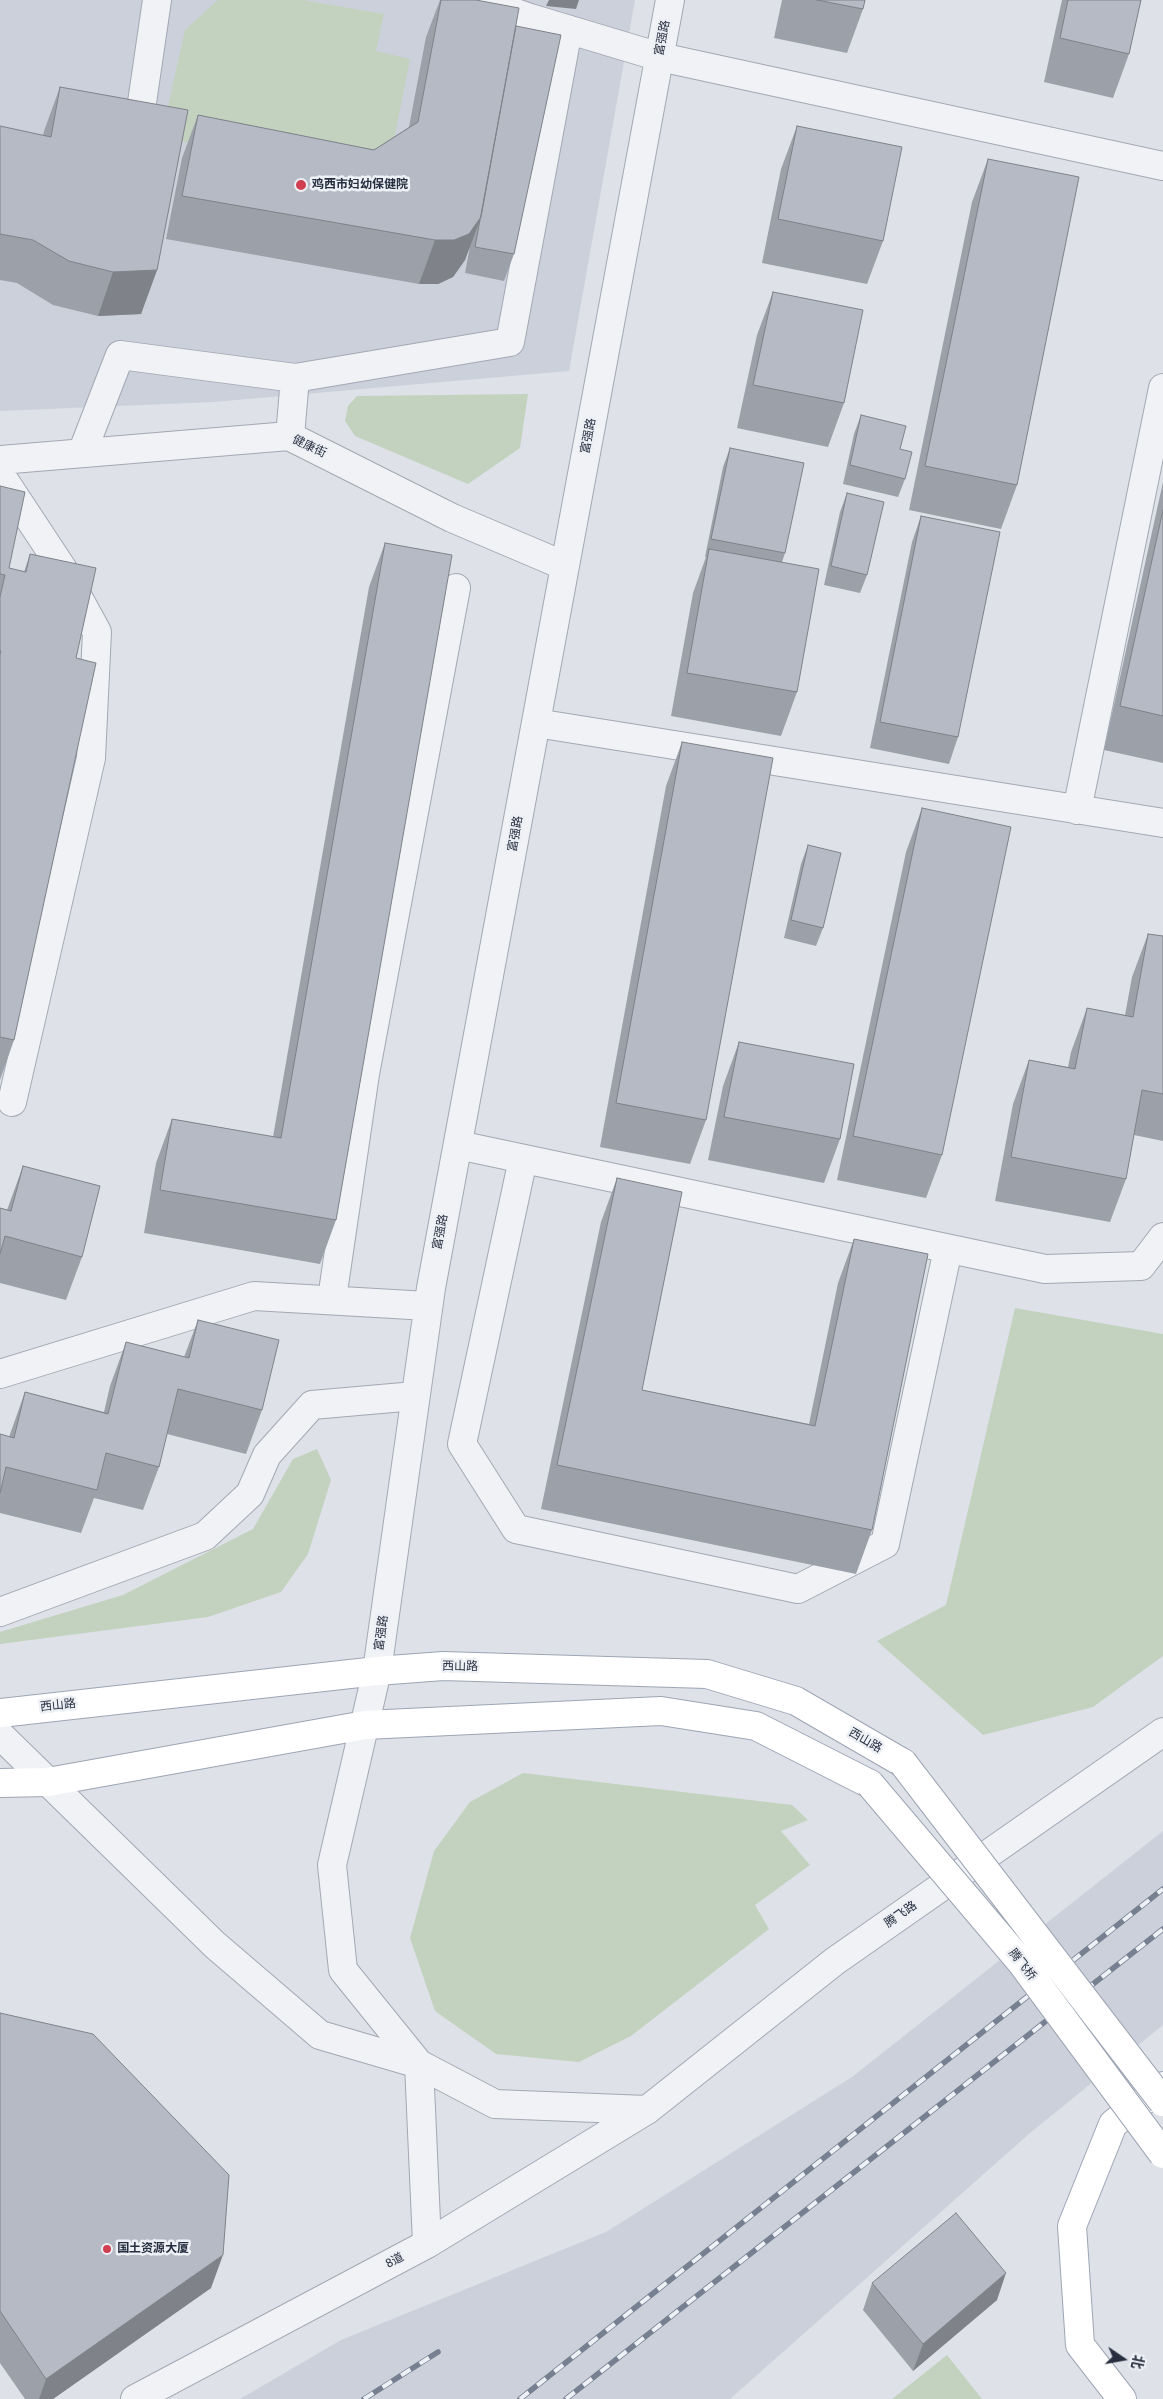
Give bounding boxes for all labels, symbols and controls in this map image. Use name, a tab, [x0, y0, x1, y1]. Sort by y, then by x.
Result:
street label: 富强路	[652, 19, 674, 57]
marker: 鸡西市妇幼保健院	[294, 178, 308, 192]
place label: 鸡西市妇幼保健院	[312, 178, 408, 192]
street label: 富强路	[578, 417, 600, 455]
street label: 健康街	[290, 433, 328, 461]
street label: 富强路	[506, 815, 526, 853]
street label: 富强路	[430, 1213, 452, 1251]
street label: 富强路	[372, 1614, 392, 1652]
street label: 西山路	[442, 1659, 478, 1675]
street label: 西山路	[39, 1697, 77, 1715]
street label: 西山路	[846, 1726, 884, 1756]
street label: 腾飞路	[882, 1899, 920, 1931]
street label: 腾飞桥	[1005, 1946, 1039, 1984]
place label: 国土资源大厦	[117, 2242, 189, 2256]
marker: 国土资源大厦	[101, 2243, 113, 2255]
street label: 8道	[383, 2250, 407, 2272]
north arrow	[1098, 2334, 1148, 2384]
text: 北	[1128, 2354, 1147, 2371]

